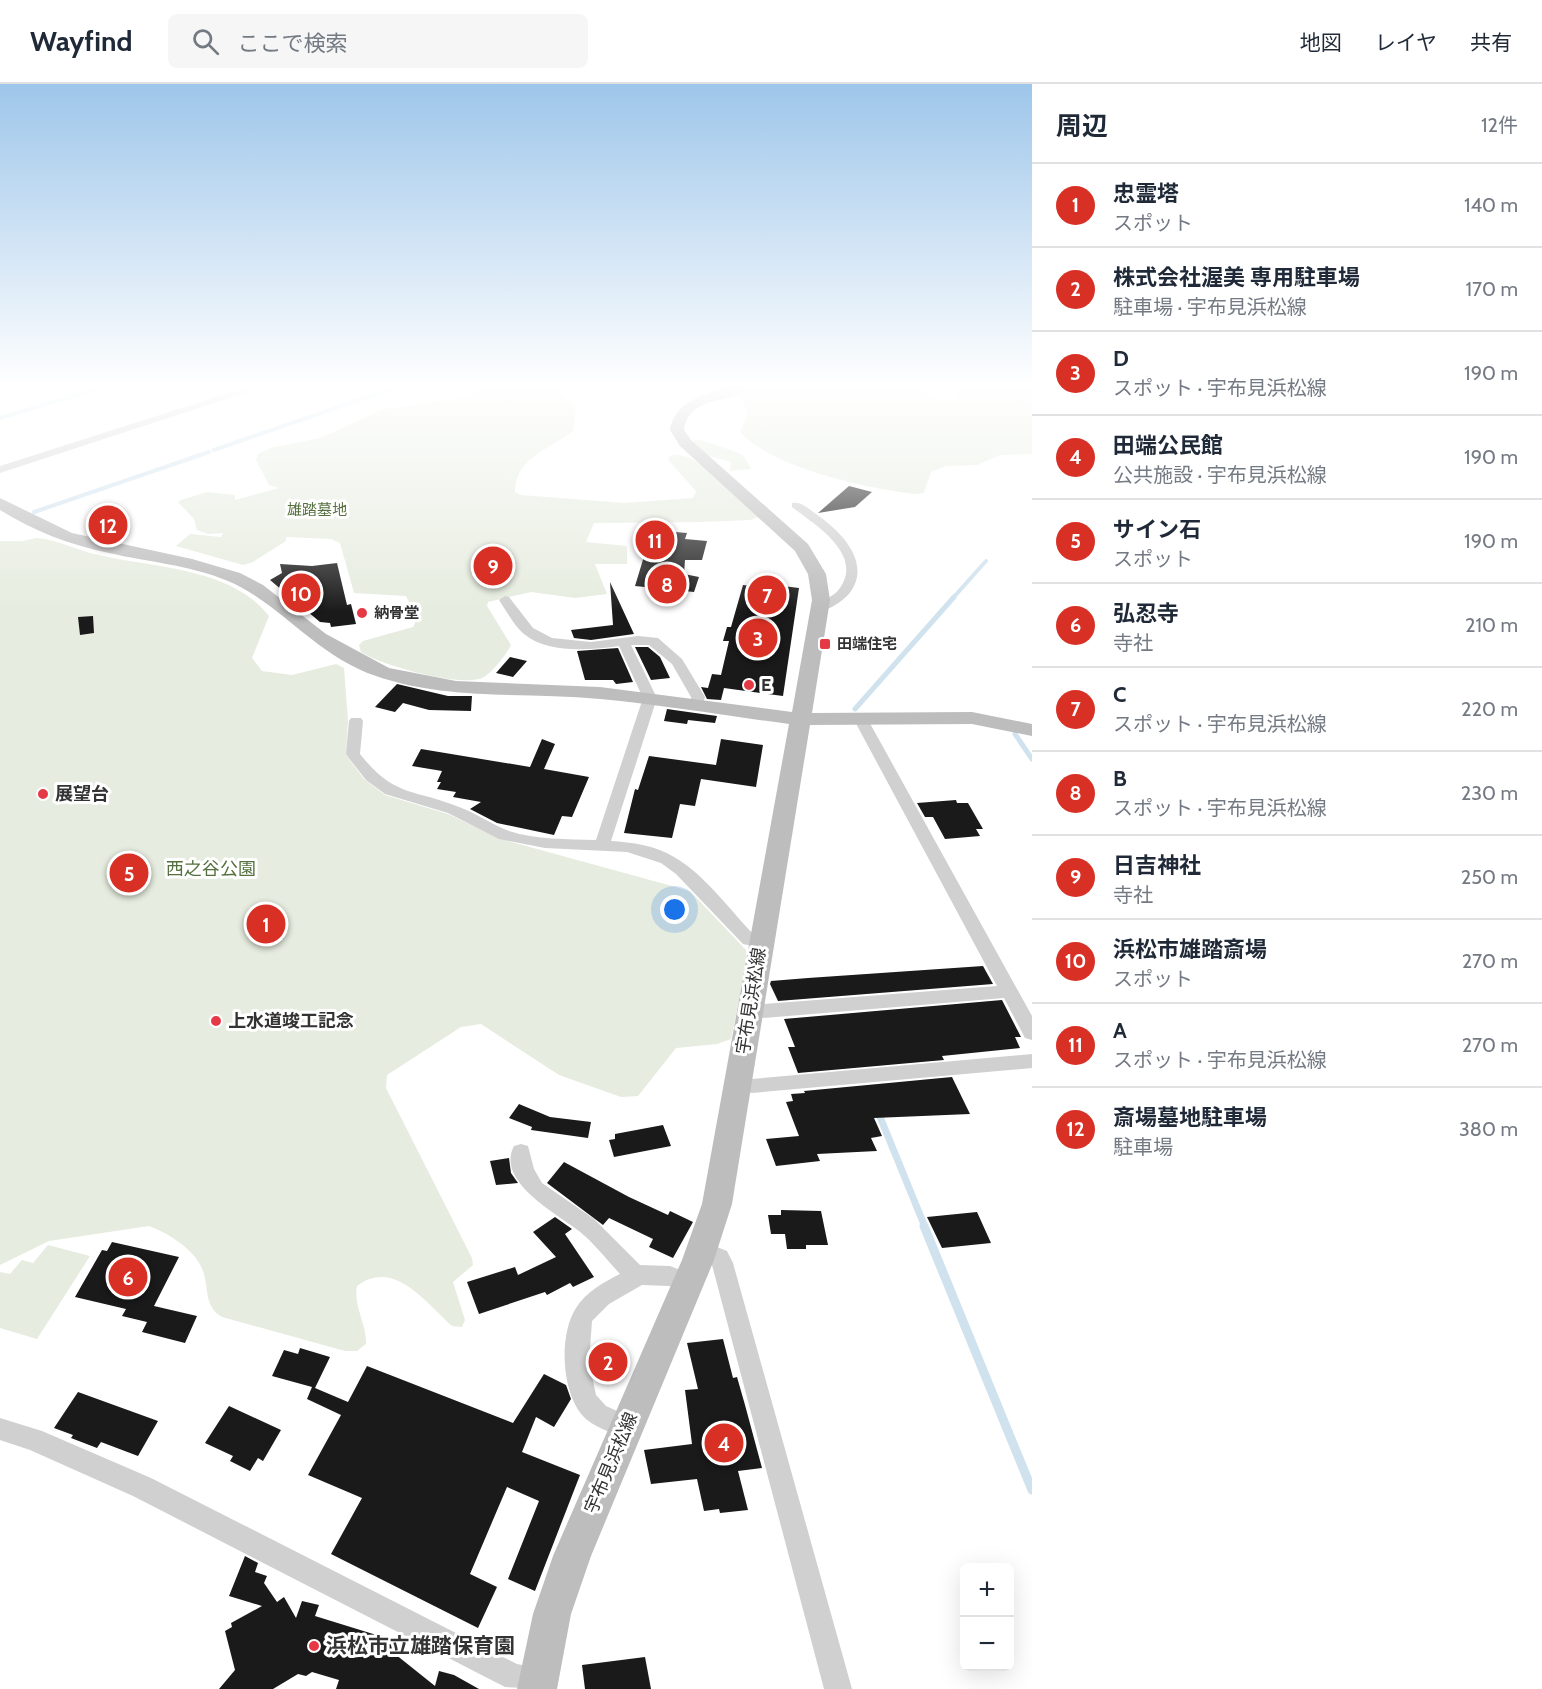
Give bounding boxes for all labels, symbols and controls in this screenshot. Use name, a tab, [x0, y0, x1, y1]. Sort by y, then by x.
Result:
search box	[168, 14, 588, 68]
text: Wayfind	[30, 24, 132, 58]
icon: search	[189, 25, 222, 58]
text: ここで検索	[237, 30, 347, 57]
text: 地図	[1300, 30, 1342, 55]
text: レイヤ	[1375, 30, 1437, 55]
text: 共有	[1470, 30, 1512, 55]
text: 周辺	[1056, 110, 1108, 142]
text: 12件	[1481, 113, 1518, 137]
text: 忠霊塔	[1113, 180, 1179, 207]
text: 1	[1072, 193, 1079, 217]
text: 140 m	[1464, 193, 1518, 217]
text: スポット	[1113, 211, 1193, 235]
text: 株式会社渥美 専用駐車場	[1113, 264, 1360, 291]
text: 2	[1070, 277, 1081, 301]
text: 170 m	[1466, 277, 1518, 301]
text: 駐車場 · 宇布見浜松線	[1113, 295, 1307, 319]
text: D	[1113, 345, 1129, 372]
text: 3	[1070, 361, 1081, 385]
text: 190 m	[1464, 361, 1518, 385]
text: スポット · 宇布見浜松線	[1113, 376, 1327, 400]
text: 田端公民館	[1113, 432, 1223, 459]
text: 4	[1069, 445, 1082, 469]
text: 190 m	[1464, 445, 1518, 469]
text: 公共施設 · 宇布見浜松線	[1113, 463, 1327, 487]
park label: 雄踏墓地	[287, 501, 347, 519]
pin: 12	[88, 502, 128, 548]
text: サイン石	[1113, 516, 1201, 543]
pin: 11	[636, 518, 674, 562]
text: 5	[1070, 529, 1081, 553]
text: 190 m	[1464, 529, 1518, 553]
pin: 9	[474, 544, 512, 588]
text: スポット	[1113, 547, 1193, 571]
pin: 8	[648, 562, 686, 606]
pin: 10	[282, 570, 320, 616]
pin: 7	[748, 572, 786, 618]
text: 弘忍寺	[1113, 600, 1179, 627]
place label: 納骨堂	[374, 604, 419, 622]
marker: 納骨堂	[355, 606, 369, 620]
text: 6	[1070, 613, 1081, 637]
text: 210 m	[1465, 613, 1518, 637]
pin: 3	[738, 616, 777, 660]
text: 寺社	[1113, 631, 1153, 655]
place label: 田端住宅	[837, 635, 897, 653]
marker: 田端住宅	[818, 637, 832, 651]
place label: E	[761, 674, 771, 696]
marker: E	[742, 678, 756, 692]
text: C	[1113, 681, 1126, 708]
text: 7	[1070, 697, 1081, 721]
text: 220 m	[1461, 697, 1518, 721]
text: スポット · 宇布見浜松線	[1113, 712, 1327, 736]
text: B	[1113, 765, 1127, 792]
text: 8	[1069, 781, 1082, 805]
text: 230 m	[1461, 781, 1518, 805]
place label: 展望台	[55, 783, 109, 805]
marker: 展望台	[36, 787, 50, 801]
text: スポット · 宇布見浜松線	[1113, 796, 1327, 820]
pin: 5	[110, 850, 148, 896]
text: 日吉神社	[1113, 852, 1201, 879]
park label: 西之谷公園	[166, 858, 256, 880]
text: 9	[1070, 865, 1081, 889]
text: 250 m	[1461, 865, 1518, 889]
text: 寺社	[1113, 883, 1153, 907]
your location	[660, 895, 689, 924]
pin: 1	[246, 902, 286, 946]
text: 浜松市雄踏斎場	[1113, 936, 1267, 963]
street label: 宇布見浜松線	[732, 946, 770, 1056]
text: 10	[1065, 949, 1086, 973]
text: 270 m	[1462, 949, 1518, 973]
text: スポット	[1113, 967, 1193, 991]
place label: 上水道竣工記念	[228, 1010, 354, 1032]
marker: 上水道竣工記念	[209, 1014, 223, 1028]
text: A	[1113, 1017, 1127, 1044]
text: 11	[1068, 1033, 1083, 1057]
text: 270 m	[1462, 1033, 1518, 1057]
text: スポット · 宇布見浜松線	[1113, 1048, 1327, 1072]
text: 斎場墓地駐車場	[1113, 1104, 1267, 1131]
text: 12	[1067, 1117, 1084, 1141]
text: 380 m	[1459, 1117, 1518, 1141]
text: 駐車場	[1113, 1135, 1173, 1159]
pin: 6	[108, 1254, 148, 1300]
pin: 2	[588, 1340, 628, 1384]
street label: 宇布見浜松線	[580, 1409, 642, 1517]
pin: 4	[704, 1420, 744, 1466]
map controls	[960, 1563, 1014, 1671]
button: +	[960, 1563, 1014, 1617]
button: −	[960, 1617, 1014, 1671]
place label: 浜松市立雄踏保育園	[326, 1633, 515, 1658]
marker: 浜松市立雄踏保育園	[307, 1639, 321, 1653]

